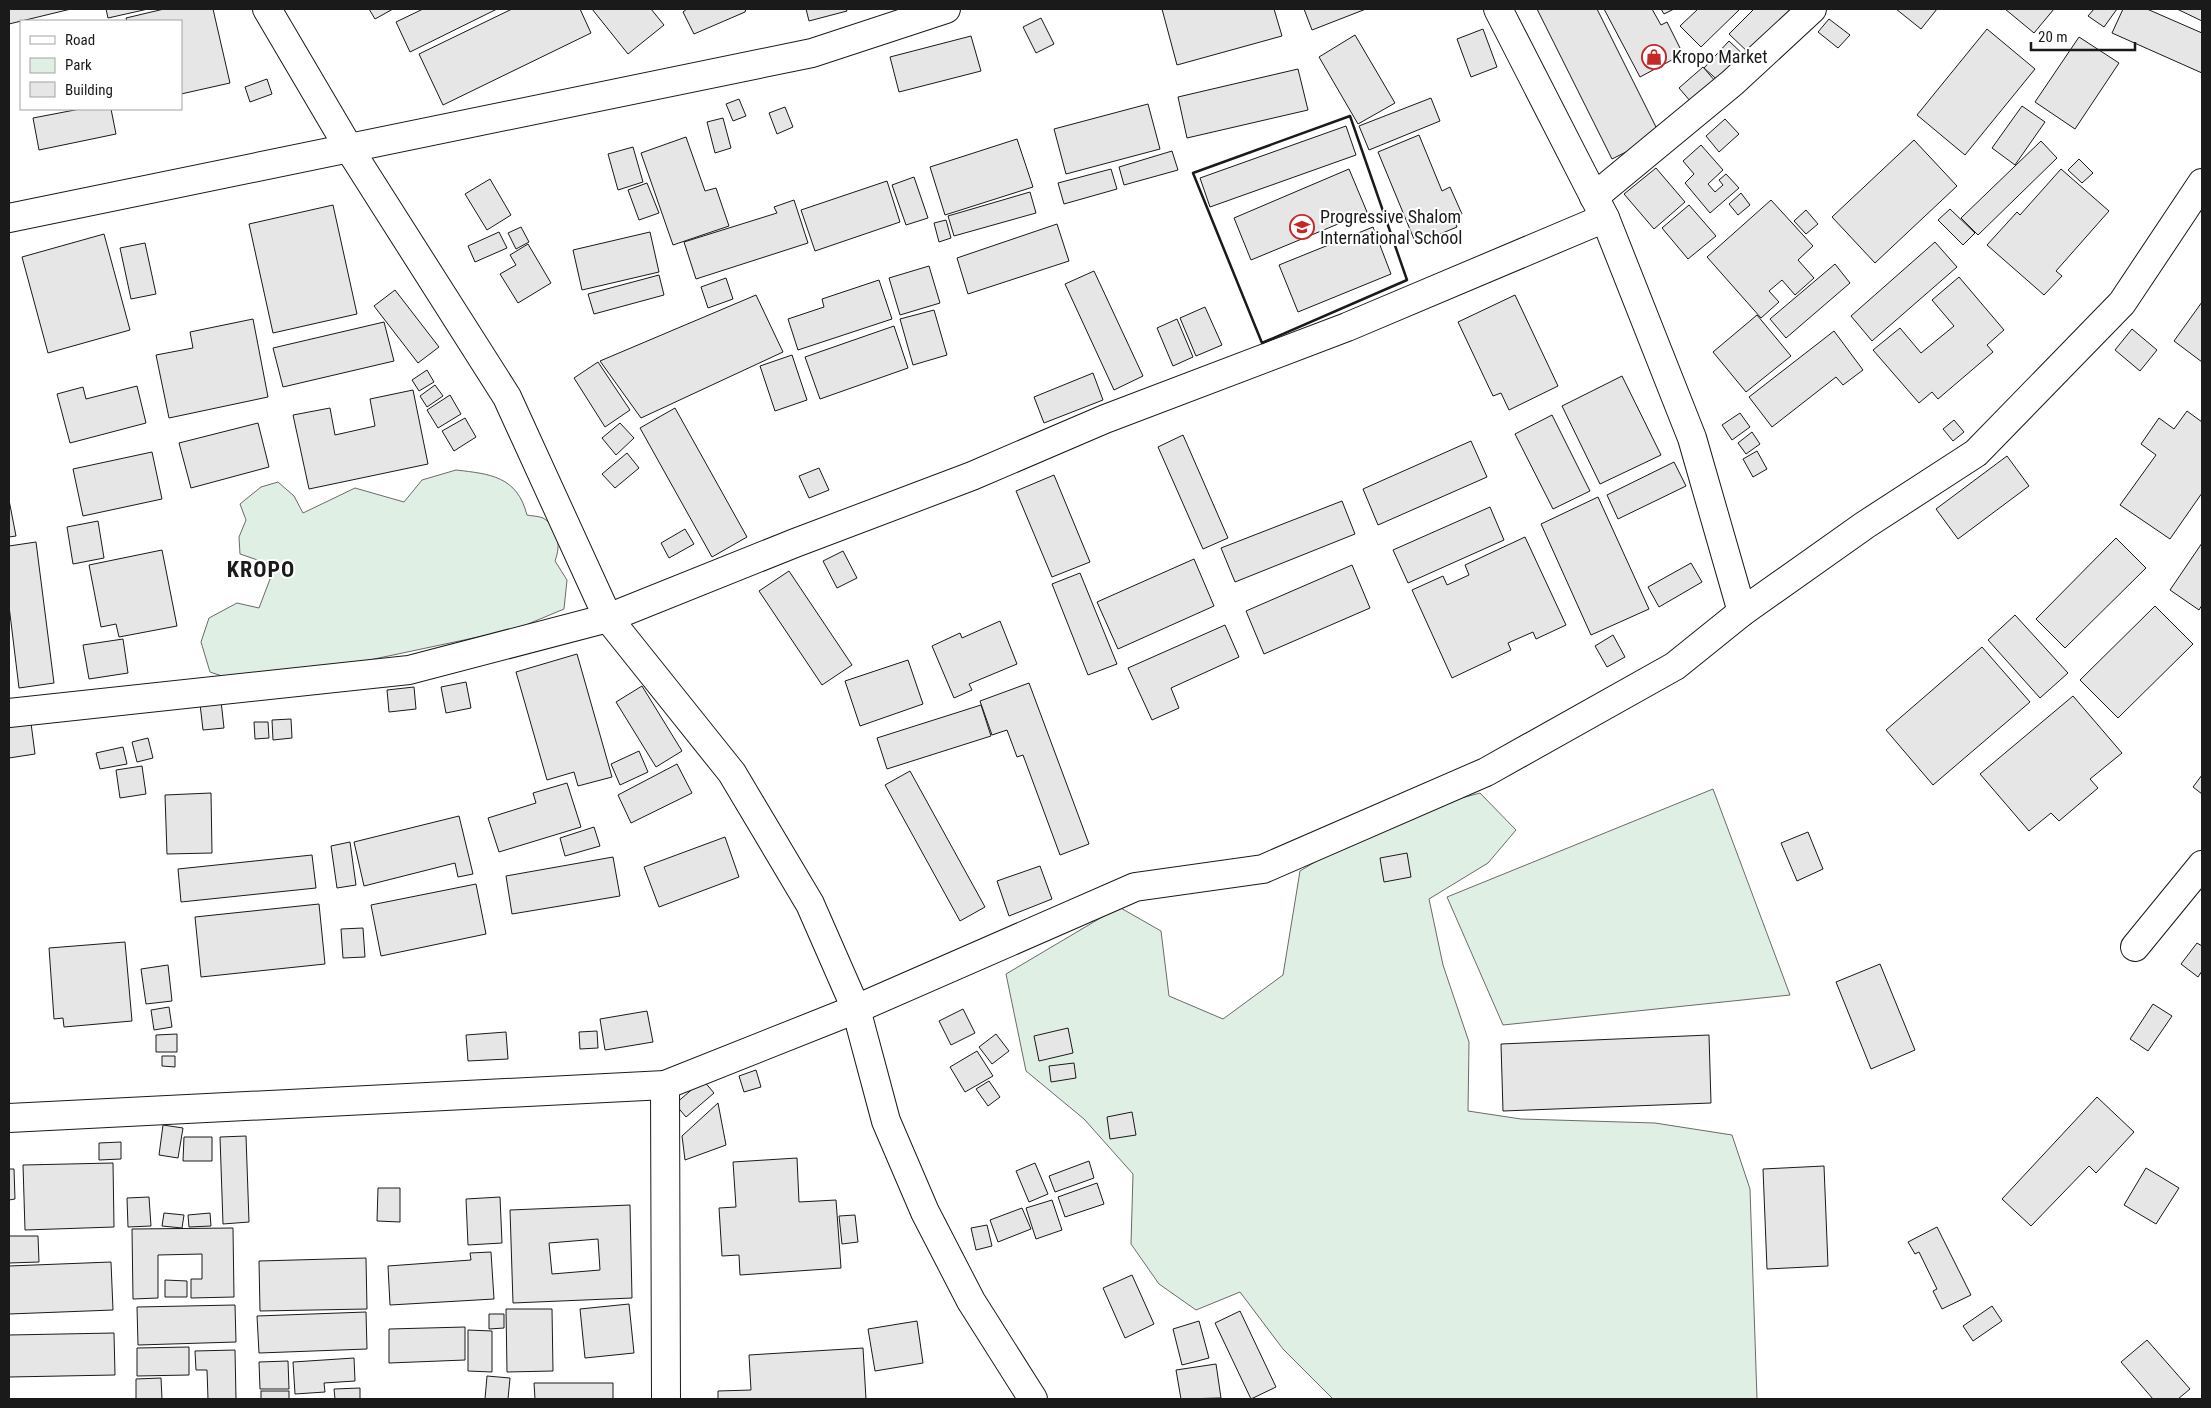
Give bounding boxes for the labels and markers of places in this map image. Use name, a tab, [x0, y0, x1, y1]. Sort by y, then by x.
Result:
shop icon: Kropo Market	[1641, 44, 1667, 70]
place label: Kropo Market	[1672, 46, 1768, 67]
place label: Progressive Shalom International School	[1320, 206, 1462, 248]
school or university icon: Progressive Shalom International School	[1289, 214, 1315, 240]

